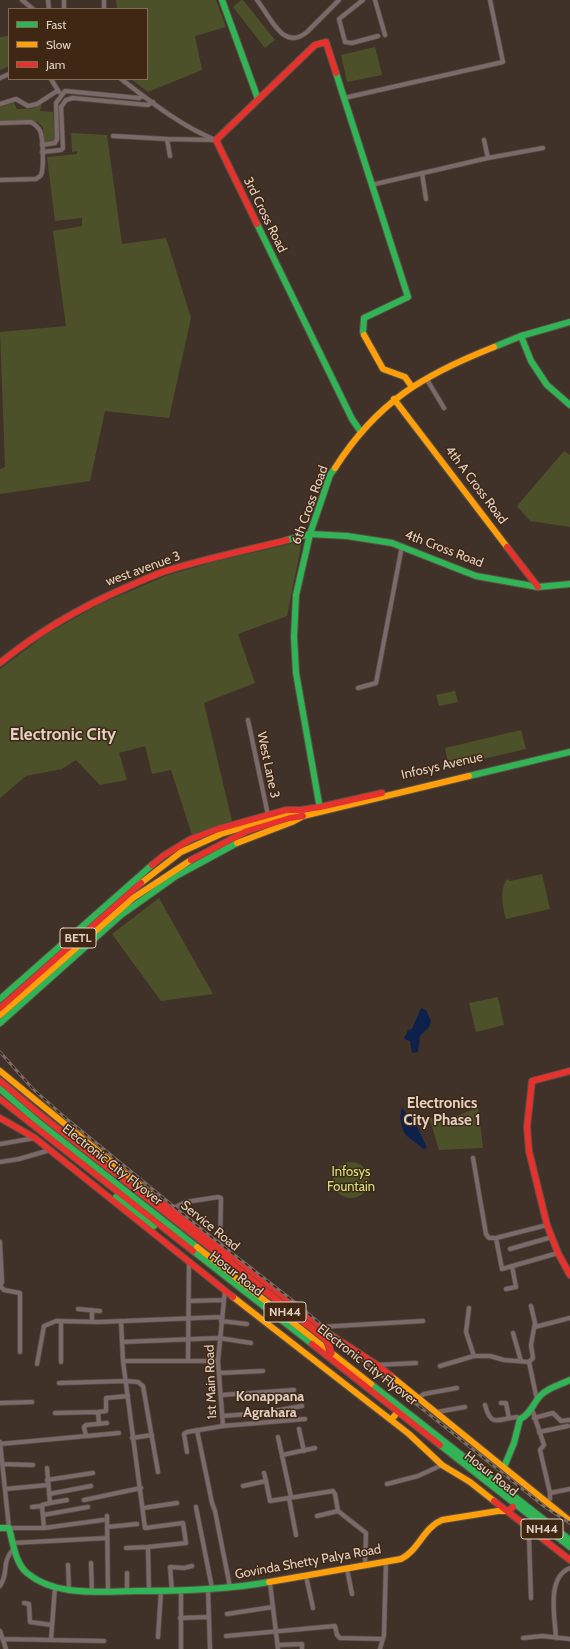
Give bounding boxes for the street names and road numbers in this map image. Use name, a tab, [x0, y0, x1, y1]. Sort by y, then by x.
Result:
street label: 3rd Cross Road	[240, 175, 290, 255]
street label: 4th A Cross Road	[442, 443, 510, 527]
street label: 6th Cross Road	[289, 464, 331, 546]
street label: 4th Cross Road	[403, 527, 485, 571]
street label: west avenue 3	[104, 548, 182, 590]
street label: West Lane 3	[253, 730, 283, 800]
street label: Infosys Avenue	[400, 749, 484, 783]
road number: BETL	[60, 928, 96, 948]
street label: Electronic City Flyover	[59, 1121, 165, 1209]
street label: Service Road	[177, 1198, 243, 1254]
street label: Hosur Road	[206, 1248, 266, 1300]
road number: NH44	[264, 1302, 306, 1322]
street label: Electronic City Flyover	[314, 1321, 420, 1409]
street label: 1st Main Road	[202, 1344, 220, 1420]
street label: Hosur Road	[461, 1448, 521, 1500]
road number: NH44	[521, 1519, 563, 1539]
street label: Govinda Shetty Palya Road	[234, 1541, 382, 1583]

